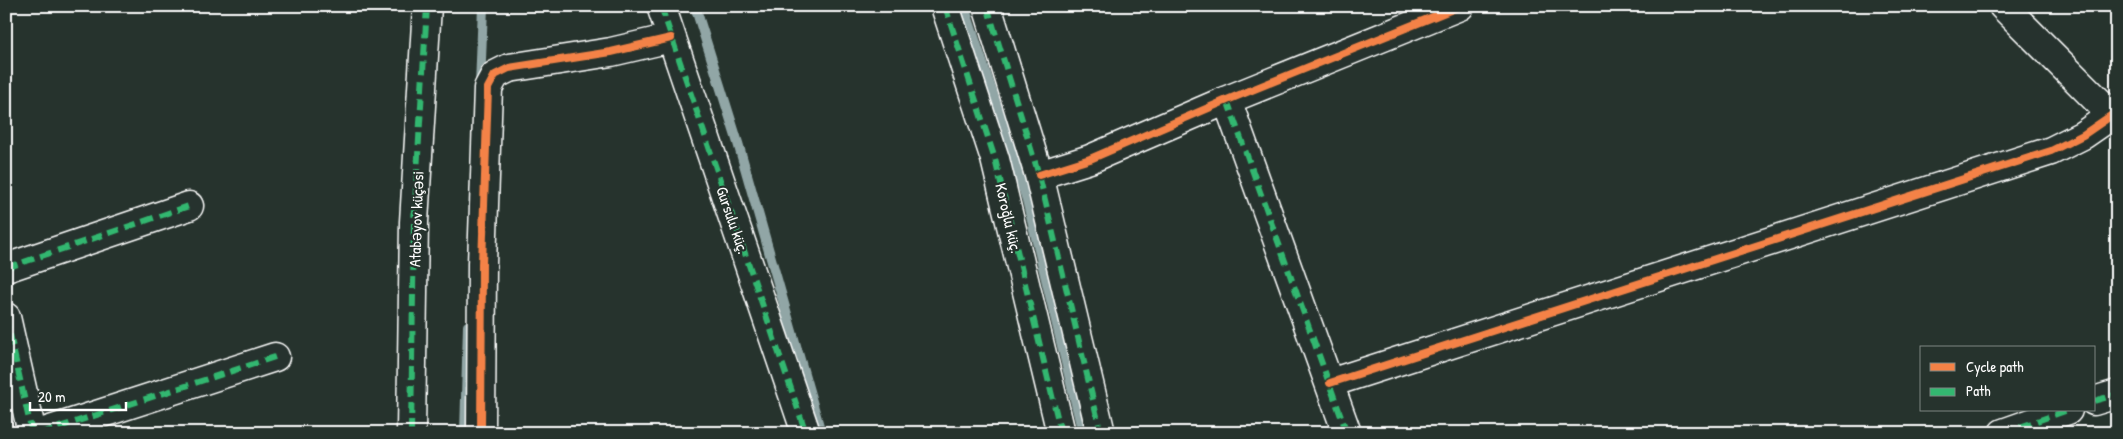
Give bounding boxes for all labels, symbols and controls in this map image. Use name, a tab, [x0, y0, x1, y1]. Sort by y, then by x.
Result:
street label: Atabəyov küçəsi	[403, 171, 429, 267]
street label: Koroğlu küç.	[990, 181, 1028, 255]
street label: Gursulu küç.	[711, 183, 755, 257]
legend	[1920, 346, 2096, 412]
text: Cycle path	[1966, 356, 2024, 377]
scale bar	[30, 379, 126, 411]
text: Path	[1966, 380, 1991, 401]
text: 20 m	[38, 386, 65, 407]

